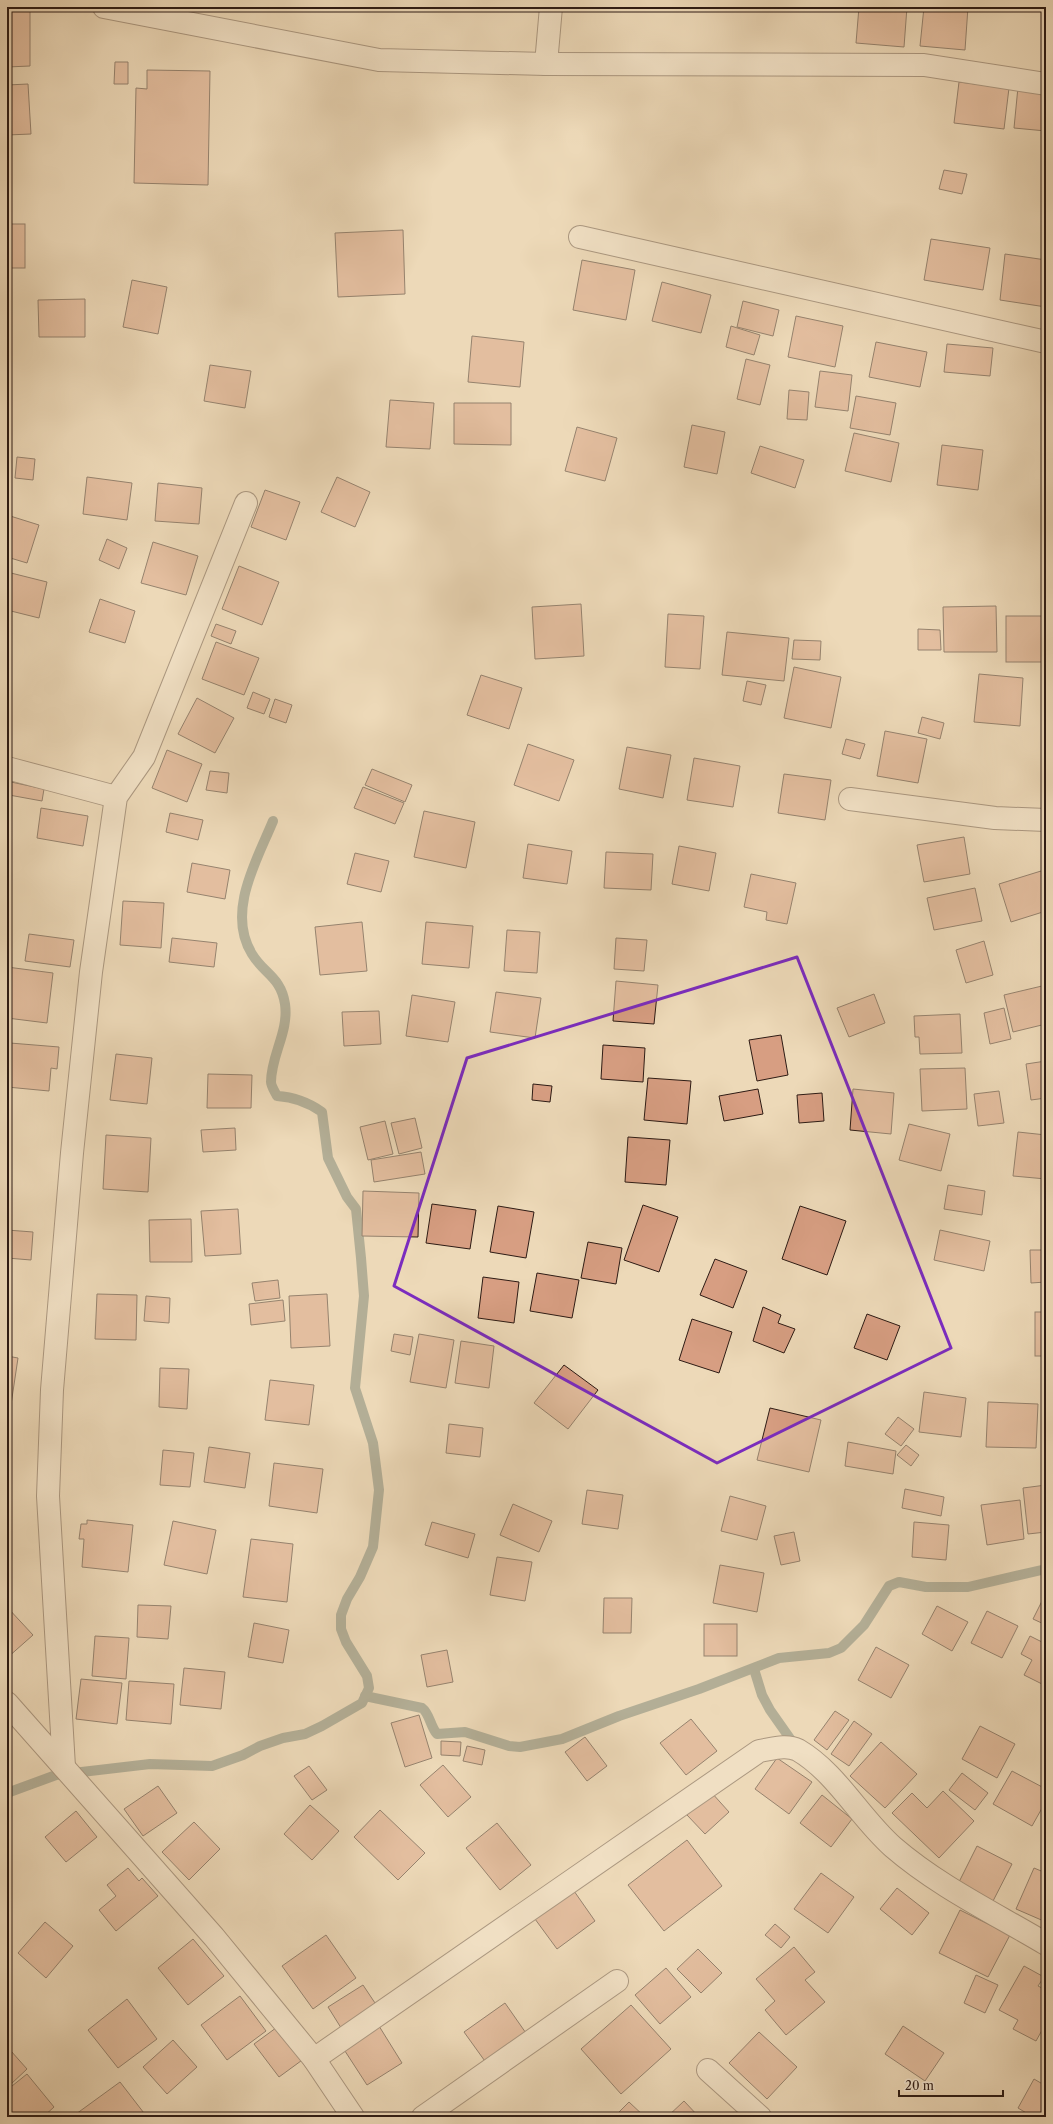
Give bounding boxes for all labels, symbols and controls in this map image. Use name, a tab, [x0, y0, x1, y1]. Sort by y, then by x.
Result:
scale bar	[899, 2072, 1003, 2098]
text: 20 m	[905, 2078, 934, 2093]

